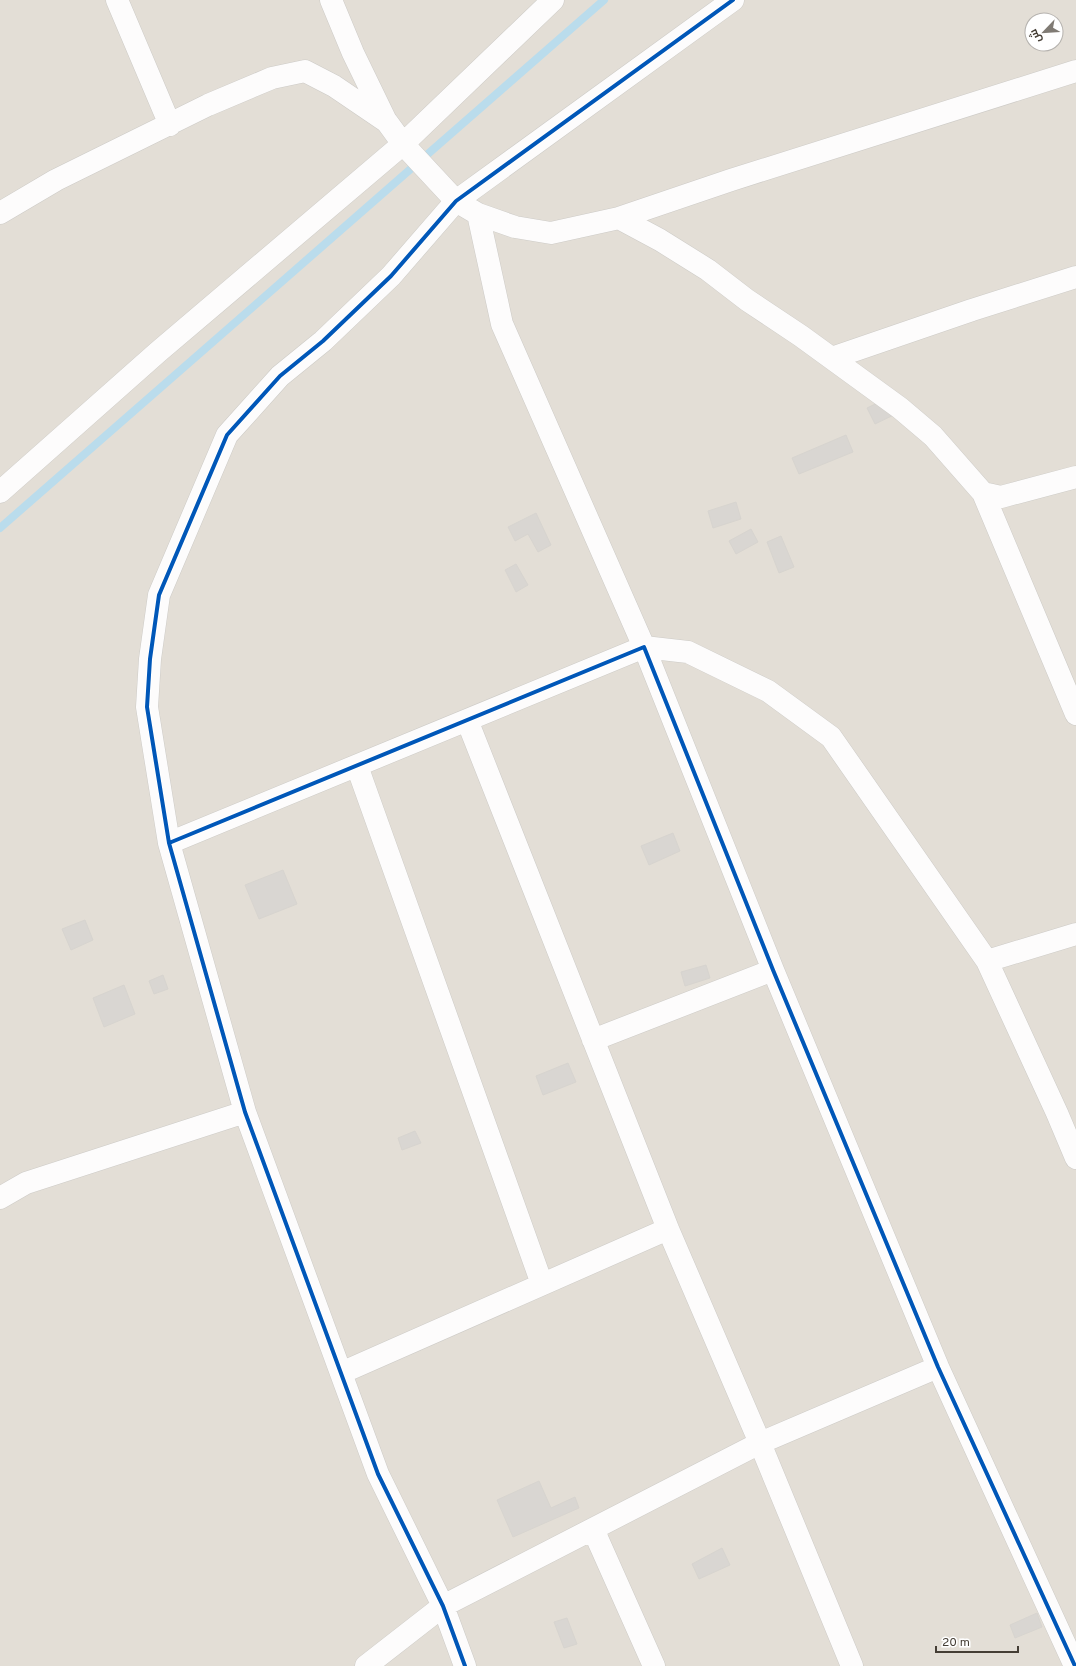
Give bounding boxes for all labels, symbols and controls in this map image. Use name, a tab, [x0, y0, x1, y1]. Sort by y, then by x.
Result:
north arrow	[1024, 12, 1064, 52]
text: ش	[1027, 26, 1045, 45]
scale bar	[936, 1628, 1018, 1654]
text: 20 m	[942, 1635, 970, 1651]

